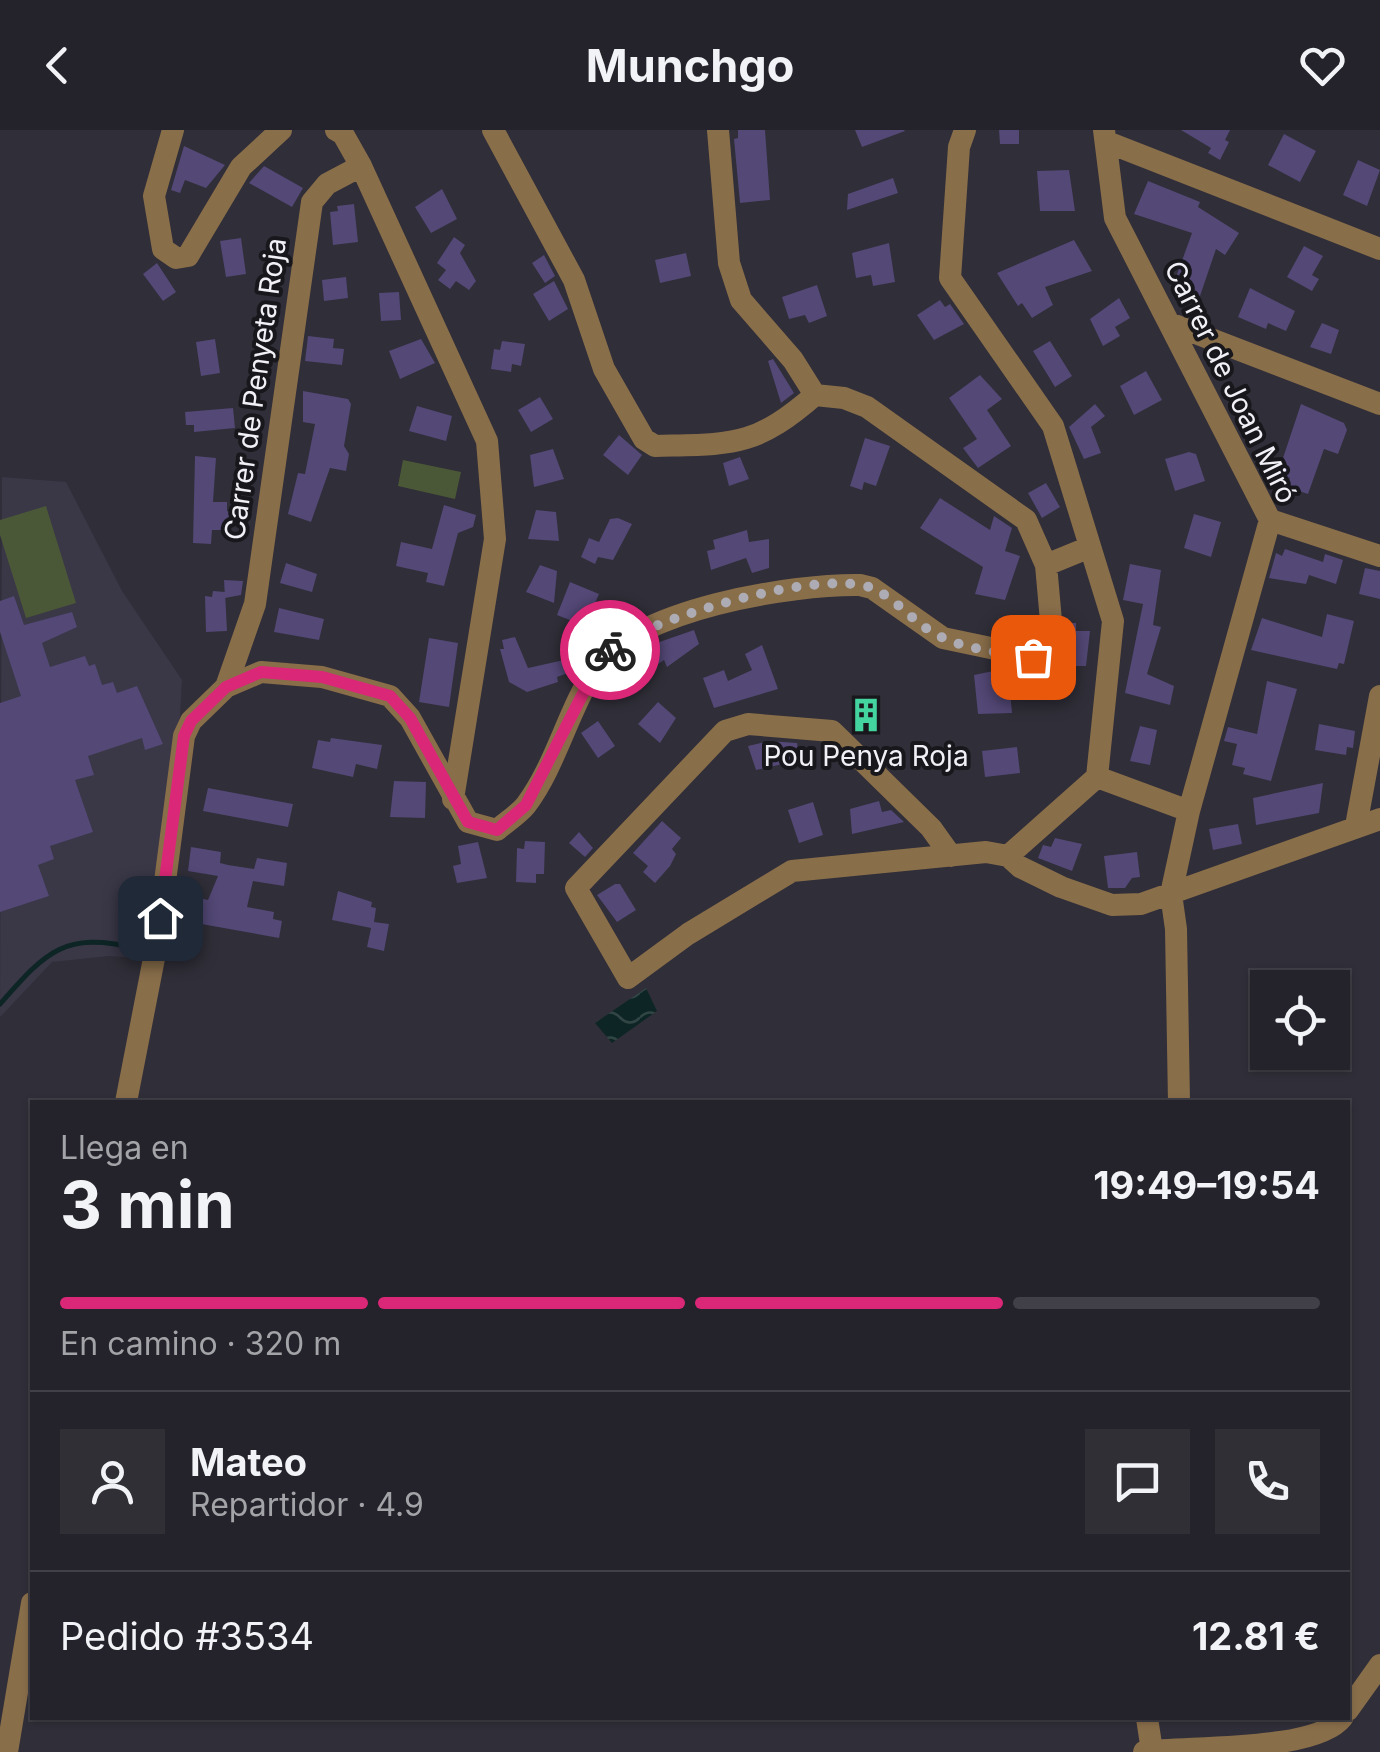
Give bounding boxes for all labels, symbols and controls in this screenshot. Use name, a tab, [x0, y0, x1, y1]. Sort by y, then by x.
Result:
icon: back	[30, 38, 85, 93]
text: Munchgo	[586, 38, 794, 93]
icon: heart	[1295, 38, 1350, 93]
street label: Carrer de Penyeta Roja	[217, 236, 293, 542]
street label: Carrer de Joan Miró	[1158, 255, 1304, 509]
courier	[560, 600, 660, 700]
pin	[991, 615, 1076, 700]
icon: bike	[583, 623, 638, 678]
icon: bag	[1006, 630, 1061, 685]
building icon: Pou Penya Roja	[847, 696, 885, 734]
place label: Pou Penya Roja	[763, 739, 969, 773]
pin	[118, 876, 203, 961]
icon: home	[133, 891, 188, 946]
map controls	[1250, 970, 1350, 1070]
button: locate	[1250, 970, 1350, 1070]
text: Llega en	[60, 1128, 189, 1167]
text: 19:49–19:54	[1093, 1162, 1320, 1208]
text: 3 min	[60, 1165, 235, 1244]
text: En camino · 320 m	[60, 1324, 341, 1363]
button: person	[60, 1429, 165, 1534]
button: chat	[1085, 1429, 1190, 1534]
button: phone	[1215, 1429, 1320, 1534]
text: Mateo	[190, 1439, 307, 1485]
text: Repartidor · 4.9	[190, 1485, 424, 1524]
text: Pedido #3534	[60, 1613, 314, 1659]
text: 12.81 €	[1192, 1613, 1320, 1659]

